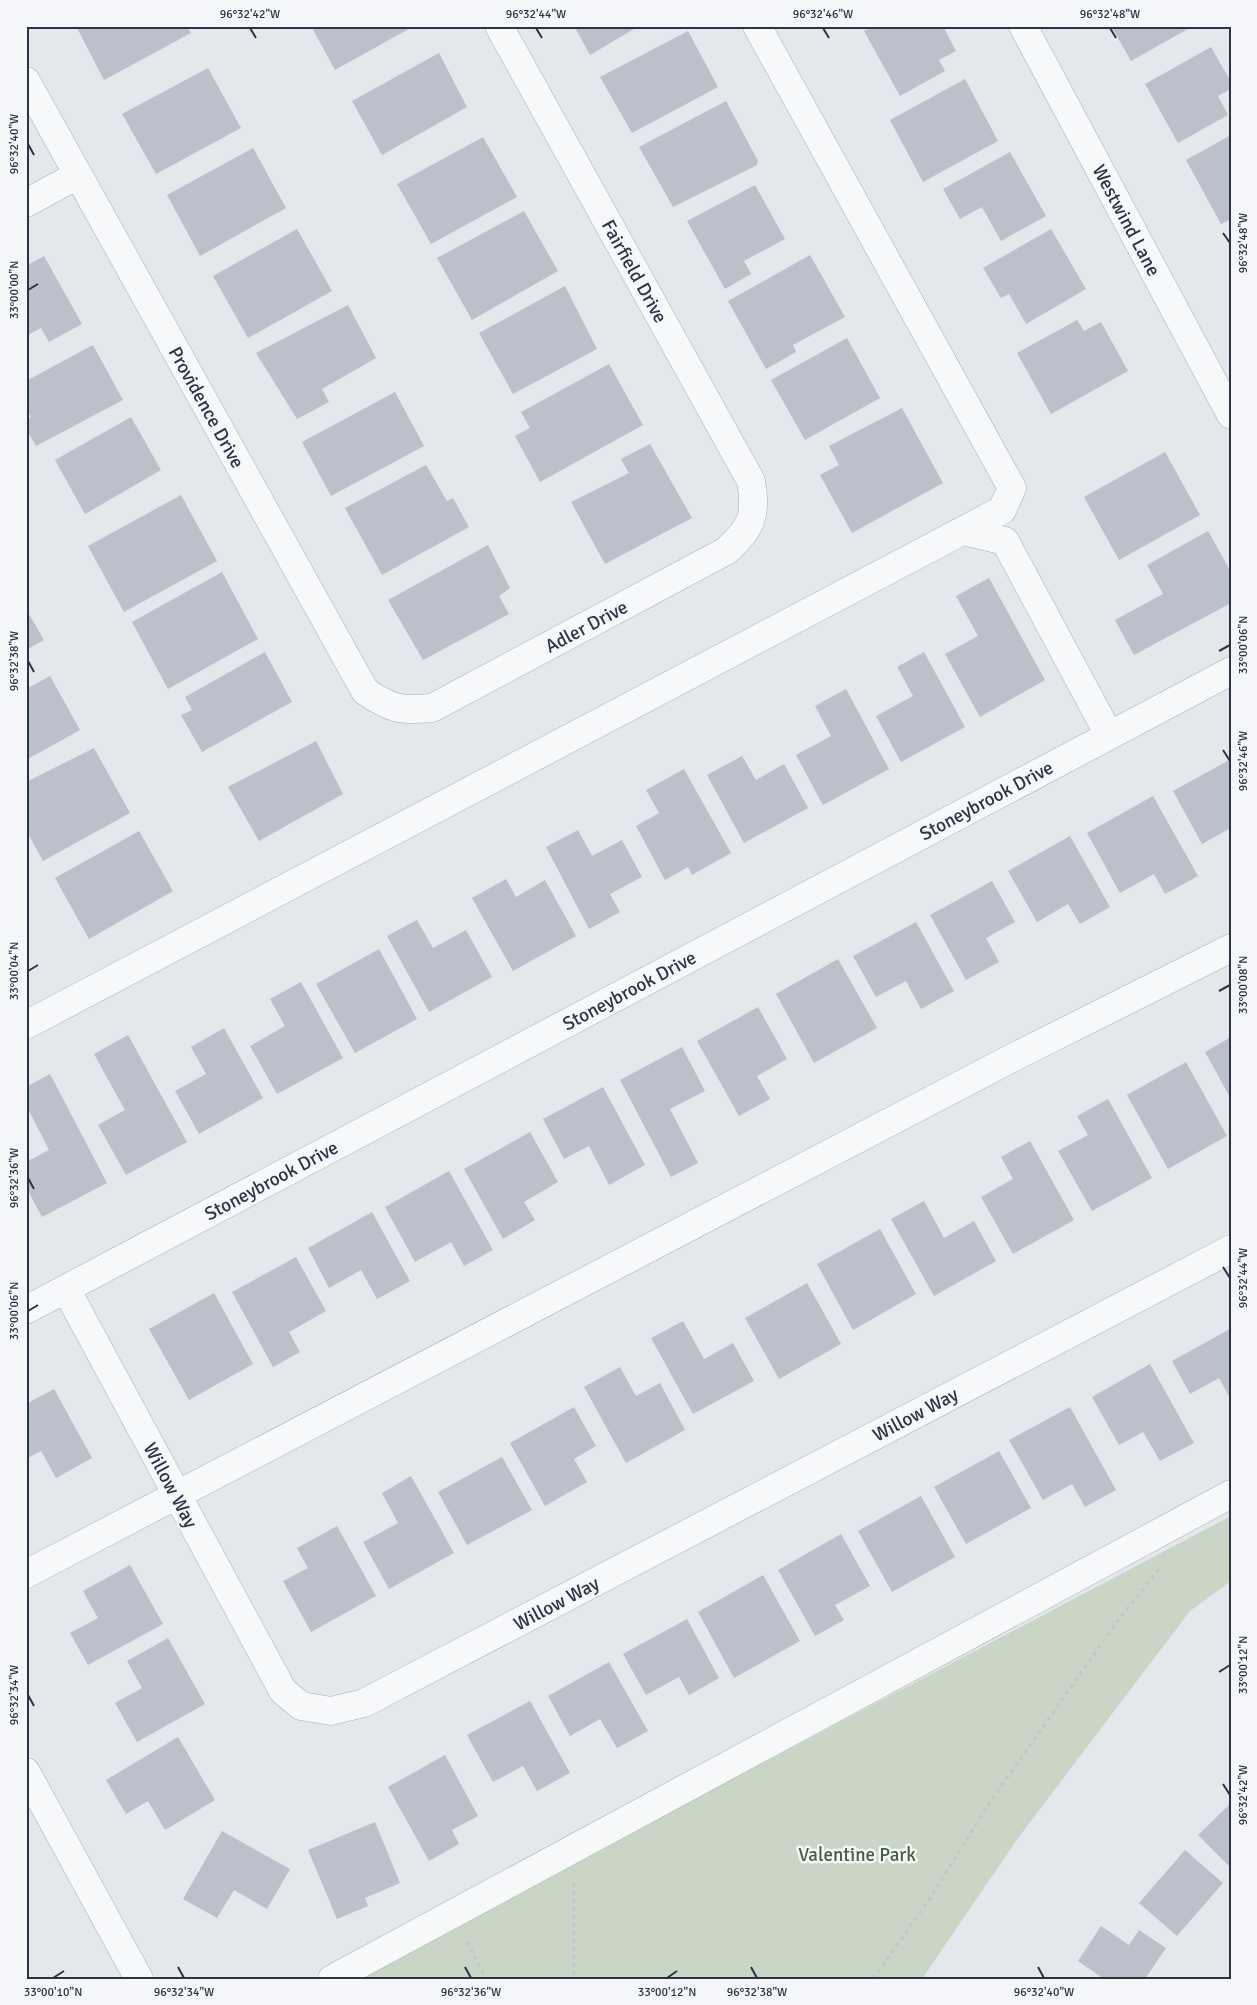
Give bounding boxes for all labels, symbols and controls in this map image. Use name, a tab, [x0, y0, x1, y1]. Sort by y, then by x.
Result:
text: 96°32'42"W	[220, 7, 280, 22]
text: 96°32'44"W	[506, 7, 566, 22]
text: 96°32'46"W	[793, 7, 853, 22]
text: 96°32'48"W	[1080, 7, 1140, 22]
text: 96°32'40"W	[7, 114, 22, 174]
street label: Westwind Lane	[1087, 161, 1166, 280]
text: 96°32'48"W	[1236, 213, 1251, 273]
street label: Fairfield Drive	[596, 216, 672, 327]
text: 33°00'00"N	[7, 261, 22, 319]
street label: Providence Drive	[163, 342, 249, 472]
street label: Adler Drive	[541, 595, 632, 659]
text: 33°00'06"N	[1236, 616, 1251, 674]
text: 96°32'38"W	[7, 631, 22, 691]
text: 96°32'46"W	[1236, 731, 1251, 791]
street label: Stoneybrook Drive	[915, 756, 1057, 846]
text: 33°00'04"N	[7, 942, 22, 1000]
street label: Stoneybrook Drive	[558, 946, 700, 1036]
text: 33°00'08"N	[1236, 956, 1251, 1014]
street label: Stoneybrook Drive	[200, 1136, 342, 1226]
text: 96°32'36"W	[7, 1148, 22, 1208]
text: 96°32'44"W	[1236, 1248, 1251, 1308]
text: 33°00'06"N	[7, 1282, 22, 1340]
street label: Willow Way	[869, 1382, 962, 1447]
street label: Willow Way	[138, 1439, 203, 1532]
street label: Willow Way	[510, 1571, 603, 1636]
text: 33°00'12"N	[1236, 1636, 1251, 1694]
text: 96°32'34"W	[7, 1665, 22, 1725]
text: 96°32'42"W	[1236, 1765, 1251, 1825]
park label: Valentine Park	[798, 1843, 916, 1867]
text: 33°00'10"N	[24, 1985, 82, 2000]
text: 96°32'34"W	[154, 1985, 214, 2000]
text: 96°32'36"W	[441, 1985, 501, 2000]
text: 33°00'12"N	[638, 1985, 696, 2000]
text: 96°32'38"W	[727, 1985, 787, 2000]
text: 96°32'40"W	[1014, 1985, 1074, 2000]

